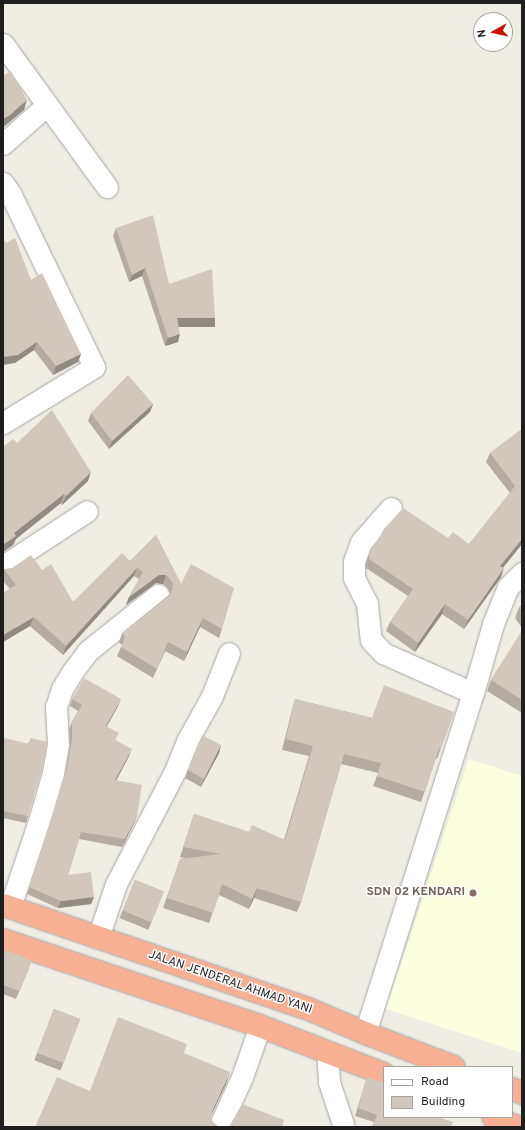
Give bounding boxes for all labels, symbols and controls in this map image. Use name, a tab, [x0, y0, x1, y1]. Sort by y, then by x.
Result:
north arrow	[473, 12, 513, 52]
text: N	[475, 29, 490, 38]
place label: SDN 02 KENDARI	[366, 886, 465, 900]
marker: SDN 02 KENDARI	[468, 888, 478, 898]
street label: JALAN JENDERAL AHMAD YANI	[146, 948, 314, 1018]
legend	[383, 1066, 513, 1118]
text: Road	[421, 1074, 449, 1090]
text: Building	[421, 1094, 465, 1110]

